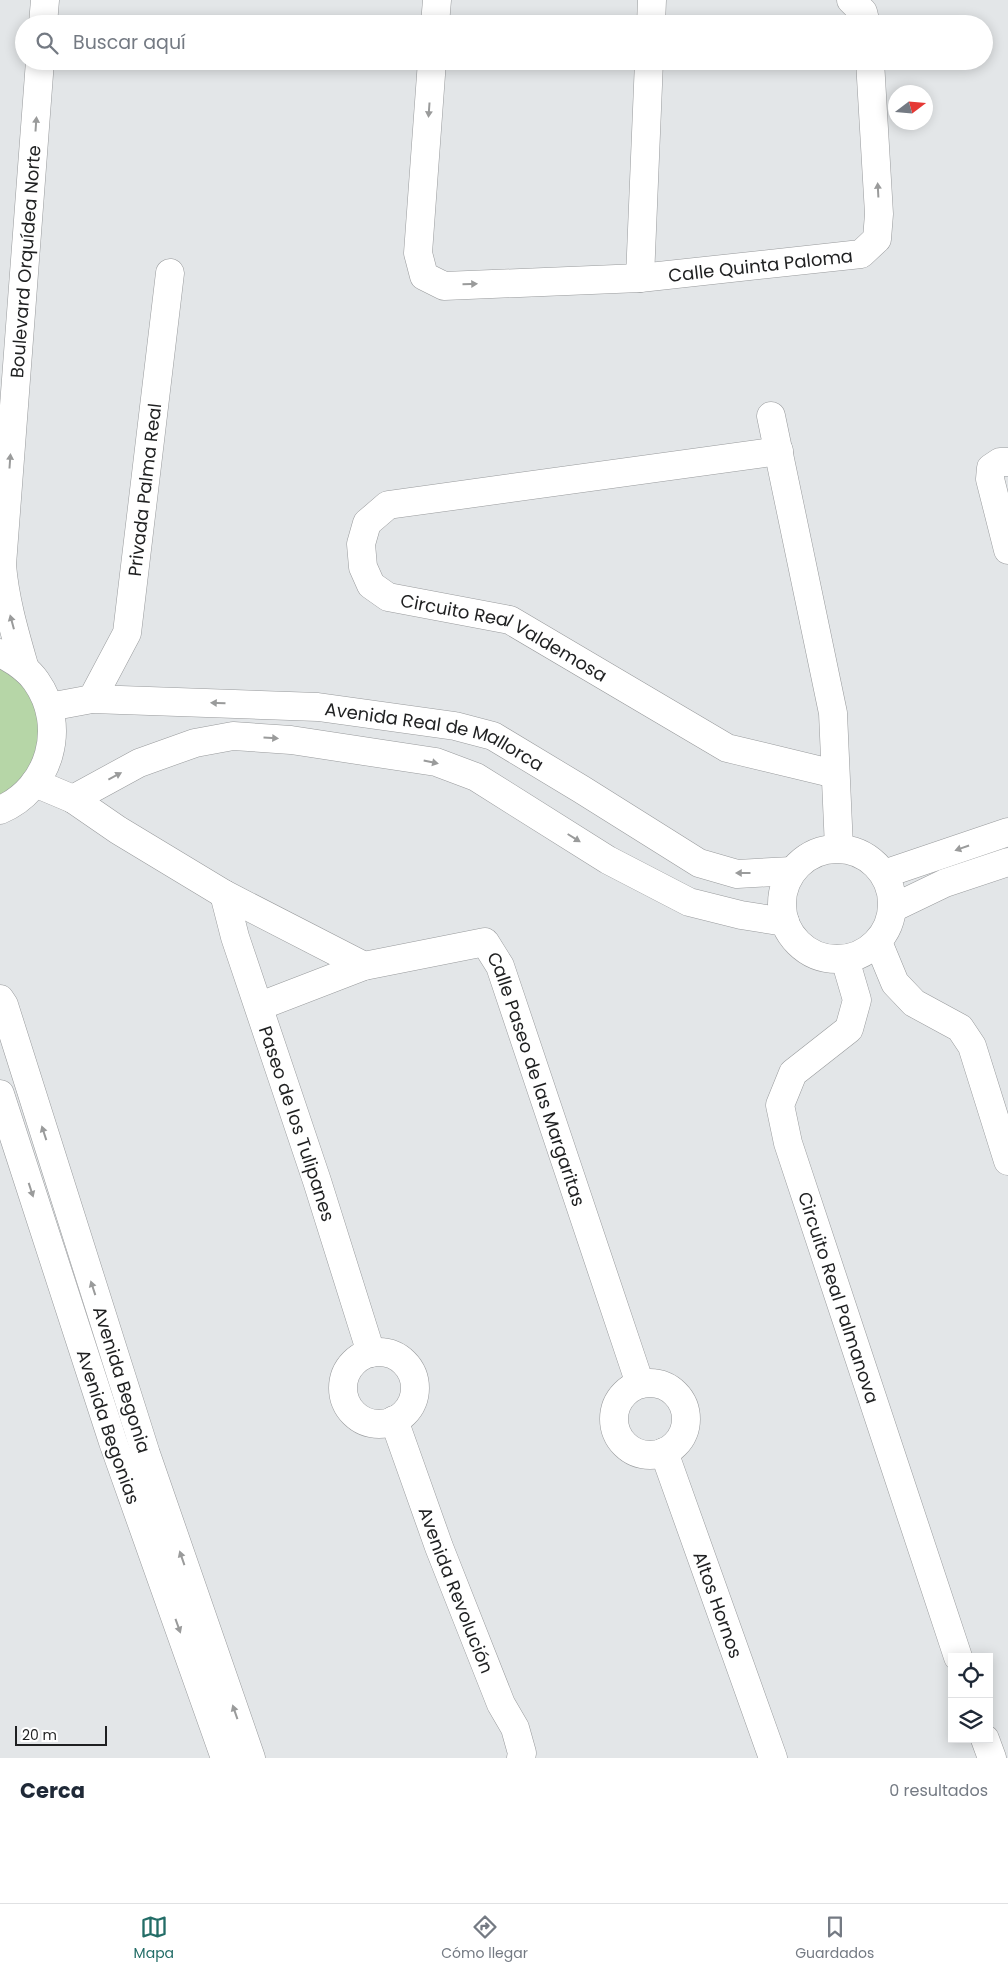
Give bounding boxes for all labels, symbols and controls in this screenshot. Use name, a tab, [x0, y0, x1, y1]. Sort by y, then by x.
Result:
search box	[15, 15, 993, 70]
icon: search	[33, 29, 61, 57]
text: Buscar aquí	[73, 29, 186, 56]
north arrow	[888, 85, 933, 130]
one-way arrow	[424, 102, 432, 118]
one-way arrow	[32, 116, 40, 132]
street label: Boulevard Orquídea Norte	[4, 144, 46, 379]
one-way arrow	[873, 182, 881, 198]
street label: Calle Quinta Paloma	[667, 242, 854, 287]
one-way arrow	[462, 280, 478, 288]
street label: Privada Palma Real	[121, 402, 167, 578]
one-way arrow	[7, 452, 15, 468]
street label: Circuito Real Valdemosa	[399, 587, 612, 687]
one-way arrow	[8, 614, 16, 629]
street label: Avenida Real de Mallorca	[323, 696, 549, 776]
one-way arrow	[210, 699, 226, 707]
one-way arrow	[263, 735, 279, 743]
one-way arrow	[424, 758, 439, 766]
one-way arrow	[108, 772, 123, 780]
one-way arrow	[567, 834, 580, 843]
one-way arrow	[954, 844, 969, 852]
one-way arrow	[735, 869, 751, 877]
street label: Calle Paseo de las Margaritas	[482, 947, 592, 1210]
street label: Paseo de los Tulipanes	[253, 1022, 341, 1224]
one-way arrow	[40, 1125, 47, 1140]
one-way arrow	[27, 1183, 35, 1198]
street label: Circuito Real Palmanova	[792, 1188, 886, 1406]
one-way arrow	[89, 1280, 96, 1295]
street label: Avenida Begonia	[88, 1303, 157, 1456]
street label: Avenida Begonias	[71, 1346, 147, 1508]
street label: Avenida Revolución	[413, 1503, 500, 1677]
street label: Altos Hornos	[688, 1548, 749, 1662]
one-way arrow	[178, 1551, 185, 1566]
one-way arrow	[175, 1618, 182, 1633]
map controls	[948, 1653, 993, 1743]
button: locate	[948, 1653, 993, 1698]
button: layers	[948, 1698, 993, 1743]
one-way arrow	[231, 1704, 239, 1719]
scale bar	[15, 1723, 108, 1746]
text: 20 m	[22, 1725, 57, 1745]
text: Cerca	[20, 1776, 85, 1805]
text: 0 resultados	[889, 1779, 988, 1802]
tab: Mapa	[134, 1913, 174, 1964]
tab: Cómo llegar	[441, 1913, 528, 1964]
tab: Guardados	[795, 1913, 874, 1964]

